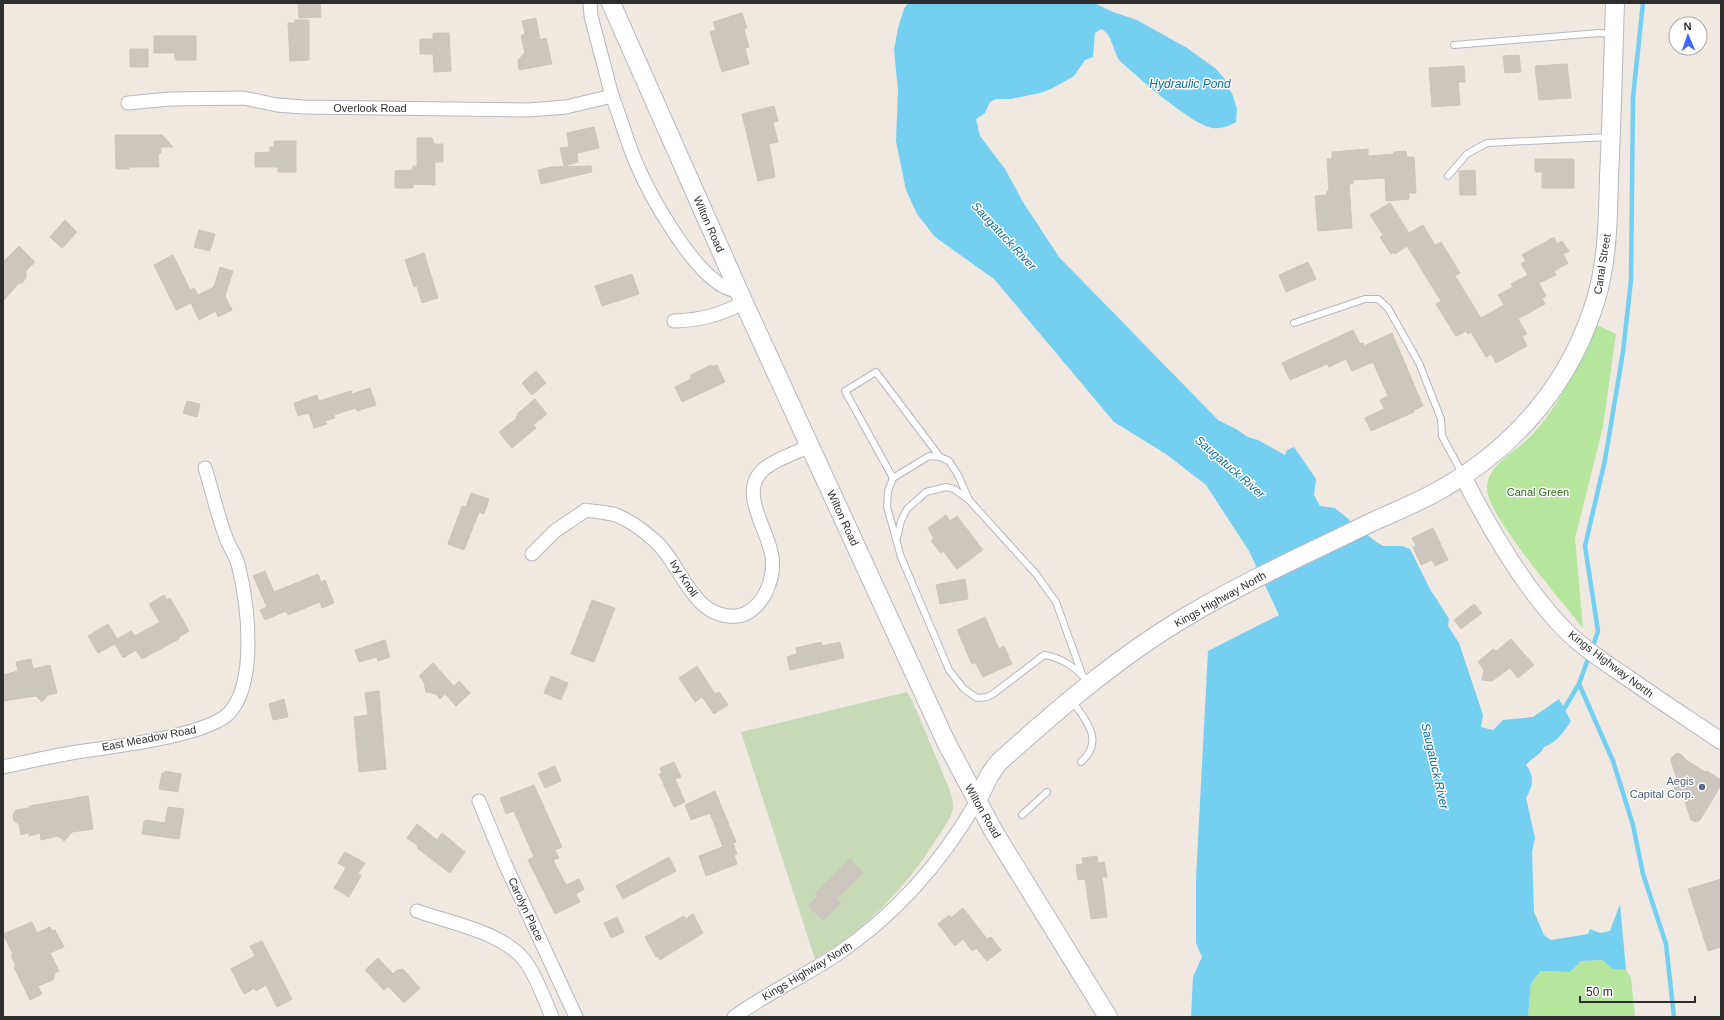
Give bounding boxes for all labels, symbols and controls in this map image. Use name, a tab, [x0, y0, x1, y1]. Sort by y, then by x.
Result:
north arrow	[1668, 16, 1708, 56]
text: N	[1683, 20, 1692, 32]
water label: Hydraulic Pond	[1149, 77, 1231, 91]
street label: Overlook Road	[333, 102, 407, 114]
street label: Wilton Road	[691, 194, 727, 254]
water label: Saugatuck River	[969, 199, 1040, 274]
street label: Canal Street	[1591, 233, 1613, 295]
water label: Saugatuck River	[1192, 433, 1269, 502]
park label: Canal Green	[1507, 486, 1569, 498]
street label: Wilton Road	[825, 488, 861, 548]
street label: Ivy Knoll	[668, 557, 700, 599]
street label: Kings Highway North	[1172, 569, 1268, 629]
street label: Kings Highway North	[1566, 628, 1656, 700]
water label: Saugatuck River	[1418, 722, 1452, 811]
street label: East Meadow Road	[101, 723, 197, 753]
place label: Aegis Capital Corp.	[1630, 775, 1694, 800]
street label: Wilton Road	[963, 782, 1003, 840]
marker: Aegis Capital Corp.	[1697, 782, 1707, 792]
street label: Carolyn Place	[506, 875, 546, 943]
street label: Kings Highway North	[760, 939, 854, 1003]
scale bar	[1580, 978, 1695, 1004]
text: 50 m	[1586, 985, 1613, 999]

